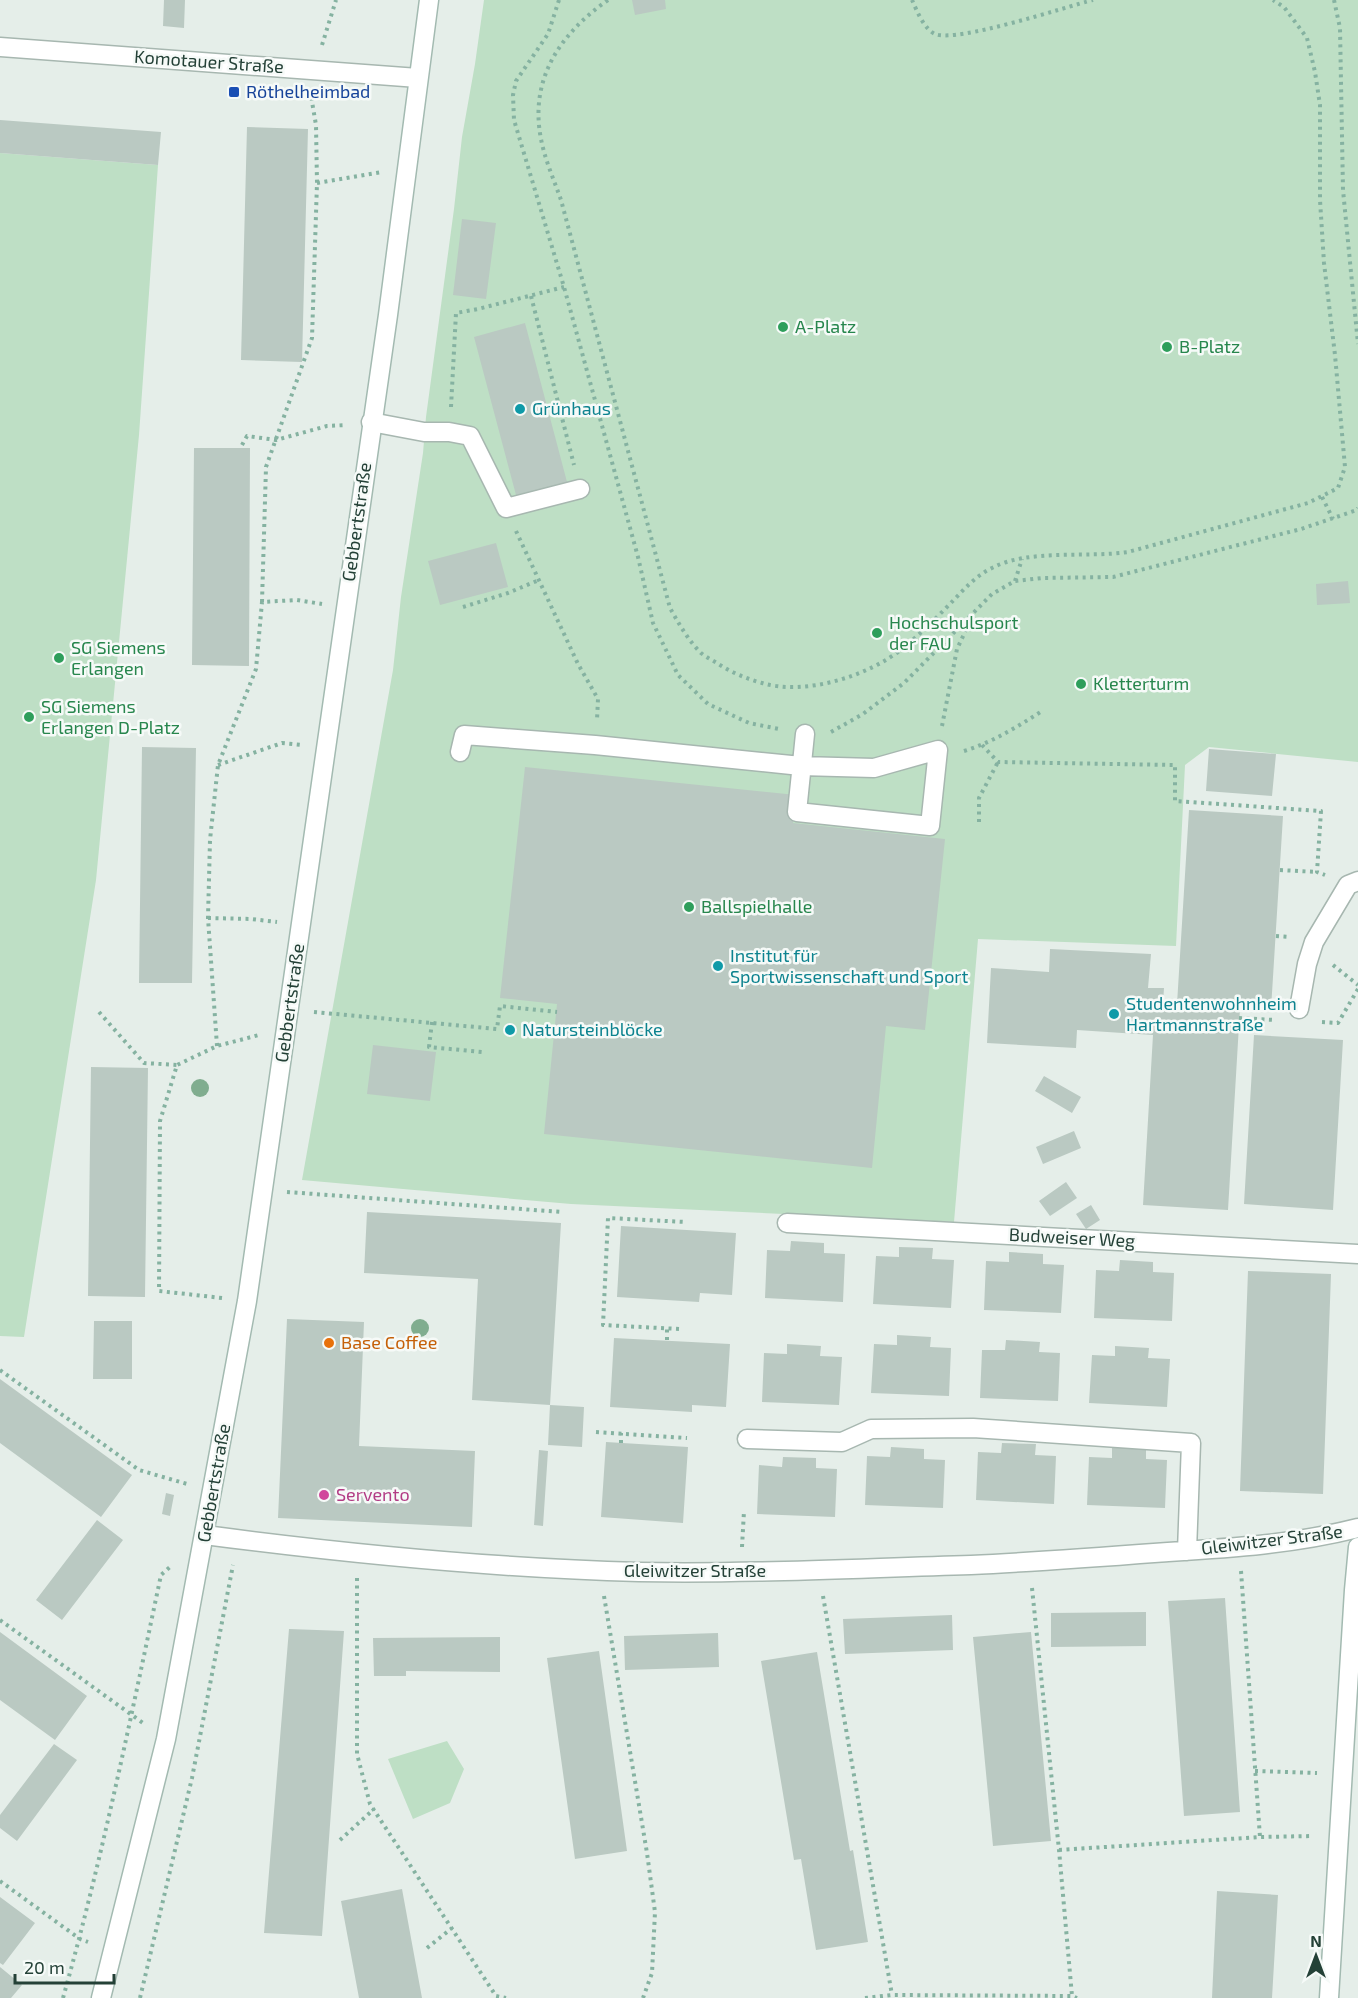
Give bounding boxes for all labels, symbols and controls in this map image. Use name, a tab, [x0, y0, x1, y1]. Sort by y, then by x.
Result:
street label: Komotauer Straße	[134, 45, 285, 77]
place label: Röthelheimbad	[246, 80, 370, 102]
marker: Röthelheimbad	[227, 85, 241, 99]
place label: A-Platz	[795, 315, 856, 337]
marker: A-Platz	[776, 320, 790, 334]
place label: B-Platz	[1179, 335, 1240, 357]
marker: B-Platz	[1160, 340, 1174, 354]
place label: Grünhaus	[532, 397, 611, 419]
marker: Grünhaus	[513, 402, 527, 416]
street label: Gebbertstraße	[337, 461, 375, 583]
place label: Hochschulsport der FAU	[889, 611, 1019, 654]
marker: Hochschulsport der FAU	[870, 626, 884, 640]
place label: SG Siemens Erlangen	[71, 636, 166, 679]
marker: SG Siemens Erlangen	[52, 651, 66, 665]
place label: Kletterturm	[1093, 672, 1189, 694]
marker: Kletterturm	[1074, 677, 1088, 691]
place label: SG Siemens Erlangen D-Platz	[41, 695, 180, 738]
marker: SG Siemens Erlangen D-Platz	[22, 710, 36, 724]
place label: Ballspielhalle	[701, 895, 813, 917]
marker: Ballspielhalle	[682, 900, 696, 914]
street label: Gebbertstraße	[270, 942, 308, 1064]
place label: Institut für Sportwissenschaft und Sport	[730, 944, 969, 987]
marker: Institut für Sportwissenschaft und Sport	[711, 959, 725, 973]
place label: Studentenwohnheim Hartmannstraße	[1126, 992, 1297, 1035]
marker: Studentenwohnheim Hartmannstraße	[1107, 1007, 1121, 1021]
place label: Natursteinblöcke	[522, 1018, 663, 1040]
marker: Natursteinblöcke	[503, 1023, 517, 1037]
street label: Budweiser Weg	[1008, 1223, 1136, 1251]
place label: Base Coffee	[341, 1331, 437, 1353]
marker: Base Coffee	[322, 1336, 336, 1350]
street label: Gebbertstraße	[192, 1422, 234, 1544]
place label: Servento	[336, 1483, 410, 1505]
marker: Servento	[317, 1488, 331, 1502]
street label: Gleiwitzer Straße	[1200, 1519, 1344, 1559]
street label: Gleiwitzer Straße	[624, 1559, 766, 1581]
north arrow	[1286, 1926, 1346, 1986]
text: N	[1310, 1931, 1322, 1950]
scale bar	[15, 1947, 114, 1985]
text: 20 m	[24, 1956, 65, 1978]

